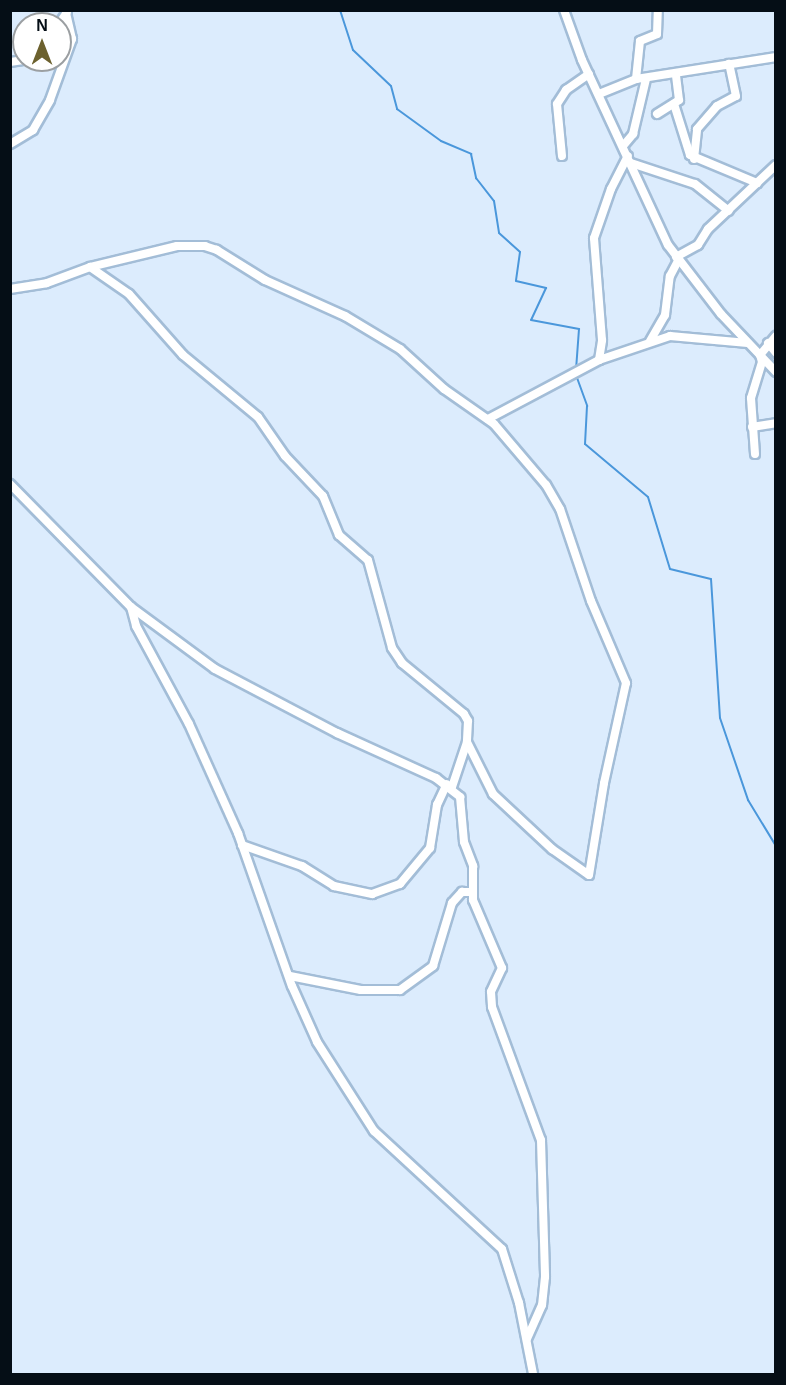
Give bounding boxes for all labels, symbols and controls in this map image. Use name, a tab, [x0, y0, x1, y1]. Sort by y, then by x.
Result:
north arrow	[12, 12, 72, 72]
text: N	[36, 17, 48, 34]

